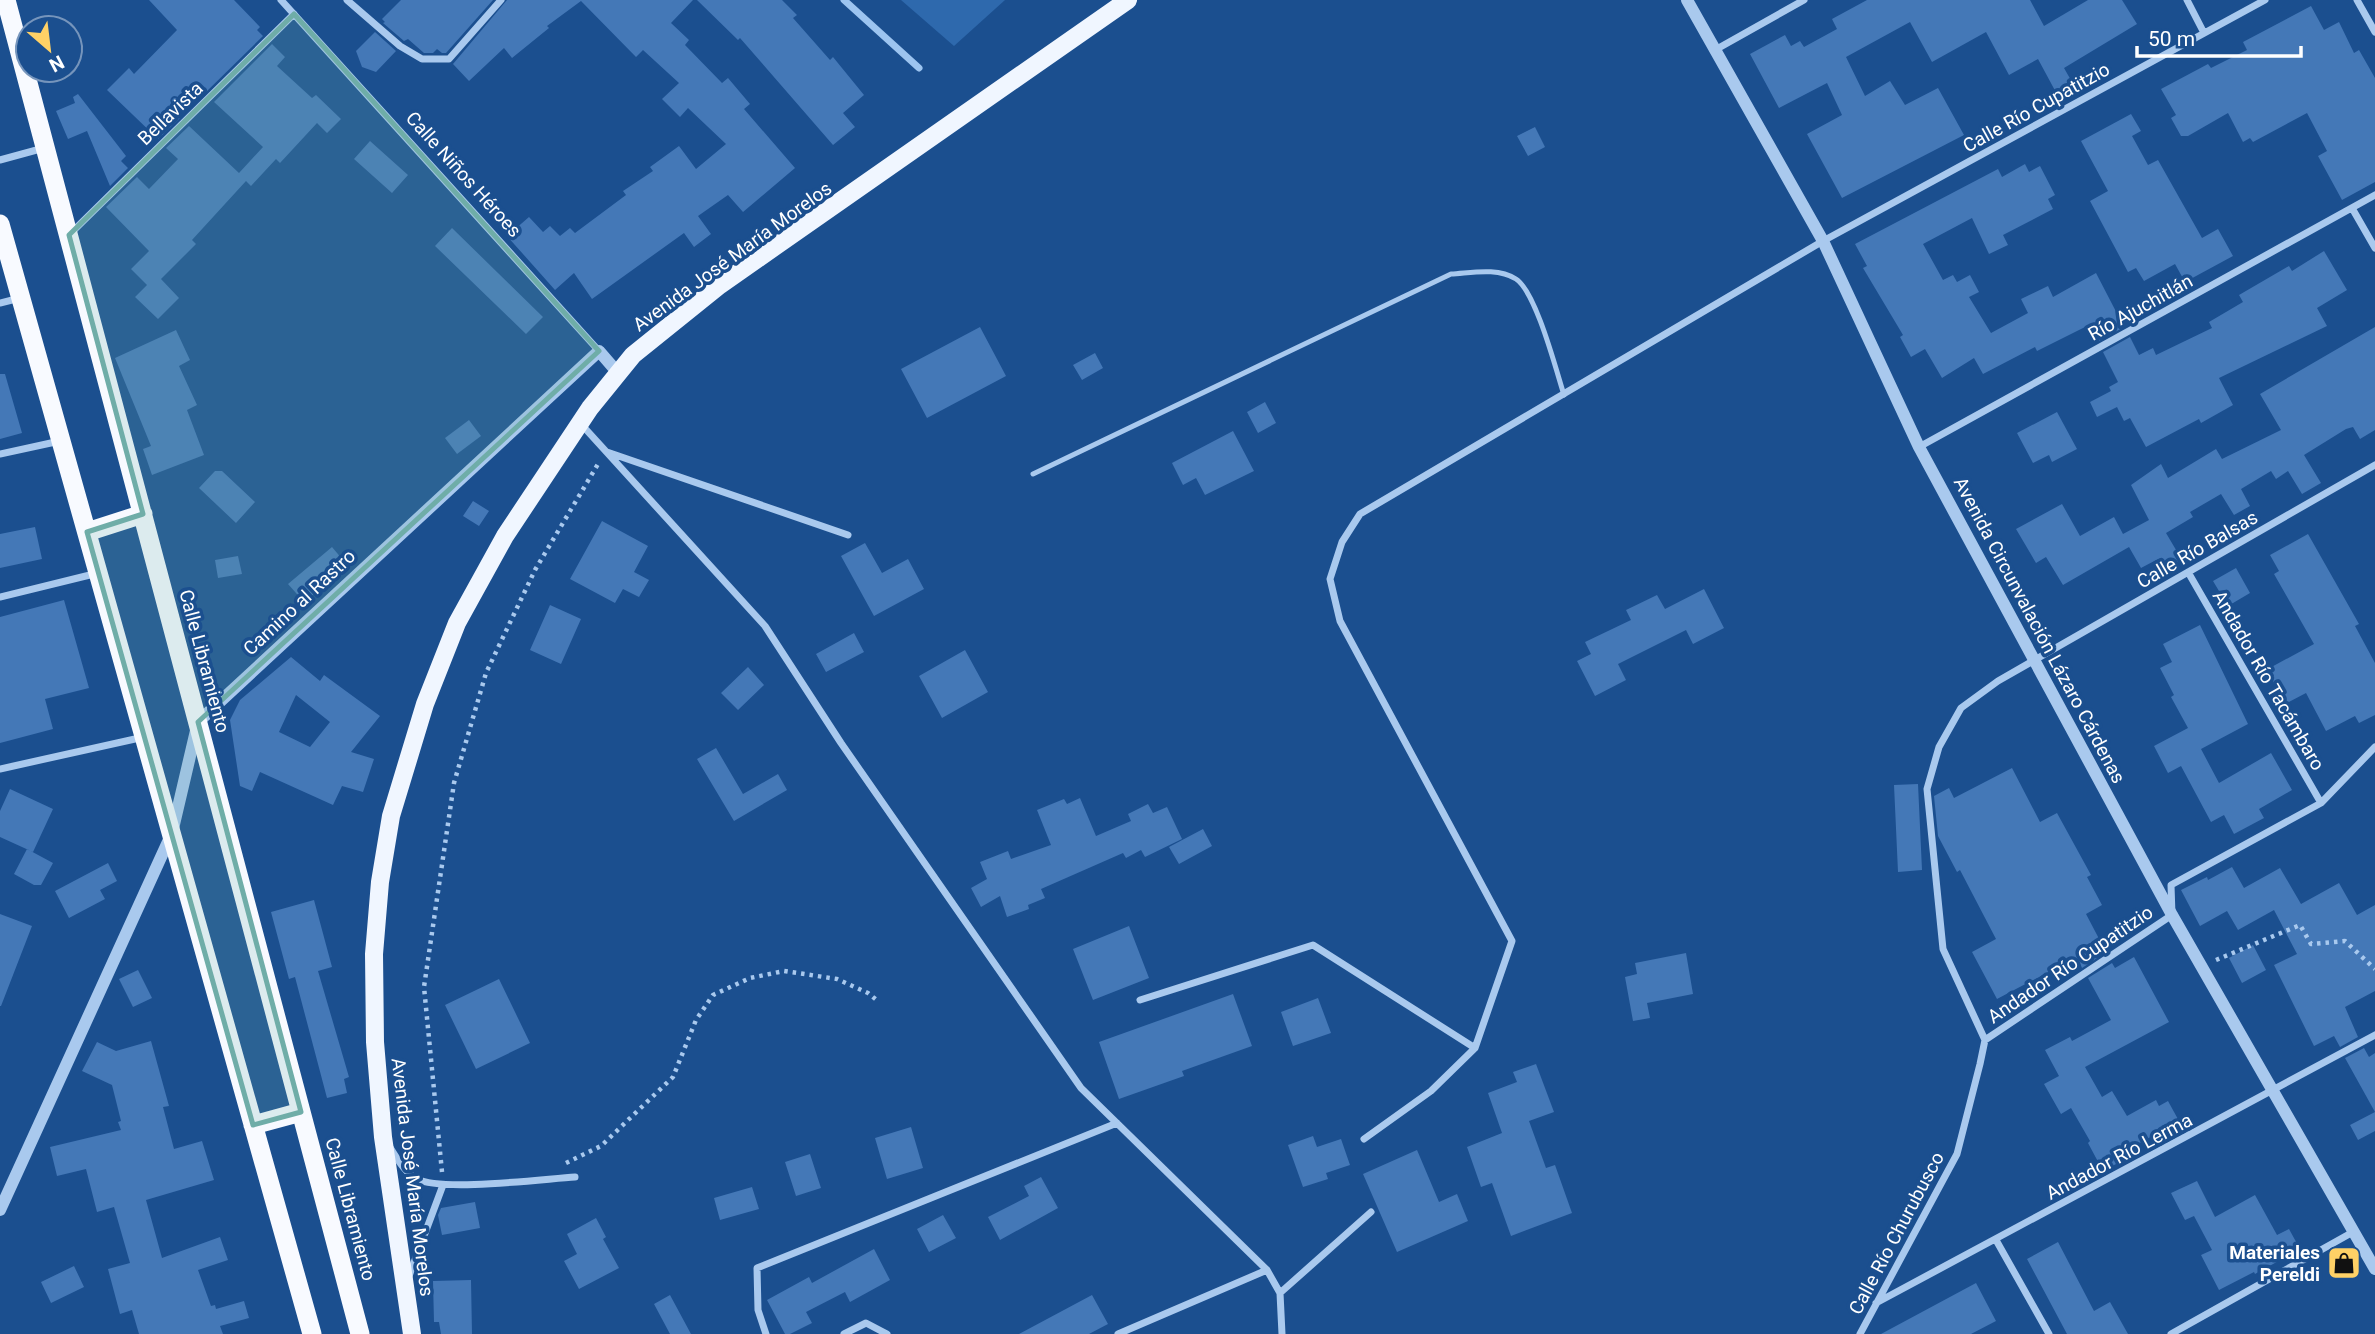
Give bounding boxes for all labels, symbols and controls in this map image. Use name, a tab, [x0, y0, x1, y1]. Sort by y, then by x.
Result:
north arrow	[14, 14, 84, 84]
scale bar	[2137, 14, 2302, 58]
text: 50 m	[2148, 27, 2195, 51]
text: N	[45, 50, 68, 77]
street label: Calle Río Cupatitzio	[1959, 58, 2114, 157]
street label: Bellavista	[133, 77, 208, 150]
street label: Calle Niños Héroes	[401, 107, 526, 242]
street label: Avenida José María Morelos	[628, 177, 836, 336]
street label: Río Ajuchitlán	[2084, 269, 2197, 346]
street label: Avenida Circunvalación Lázaro Cárdenas	[1949, 473, 2130, 787]
street label: Calle Río Balsas	[2133, 506, 2262, 593]
street label: Camino al Rastro	[239, 545, 360, 660]
street label: Andador Río Tacámbaro	[2208, 586, 2329, 774]
street label: Calle Libramiento	[174, 587, 235, 735]
street label: Andador Río Cupatitzio	[1983, 901, 2157, 1028]
street label: Avenida José María Morelos	[386, 1057, 439, 1298]
street label: Andador Río Lerma	[2042, 1108, 2196, 1205]
street label: Calle Libramiento	[320, 1135, 381, 1283]
street label: Calle Río Churubusco	[1844, 1148, 1949, 1318]
place label: Materiales Pereldi	[2229, 1241, 2320, 1286]
shop icon: Materiales Pereldi	[2325, 1244, 2363, 1282]

